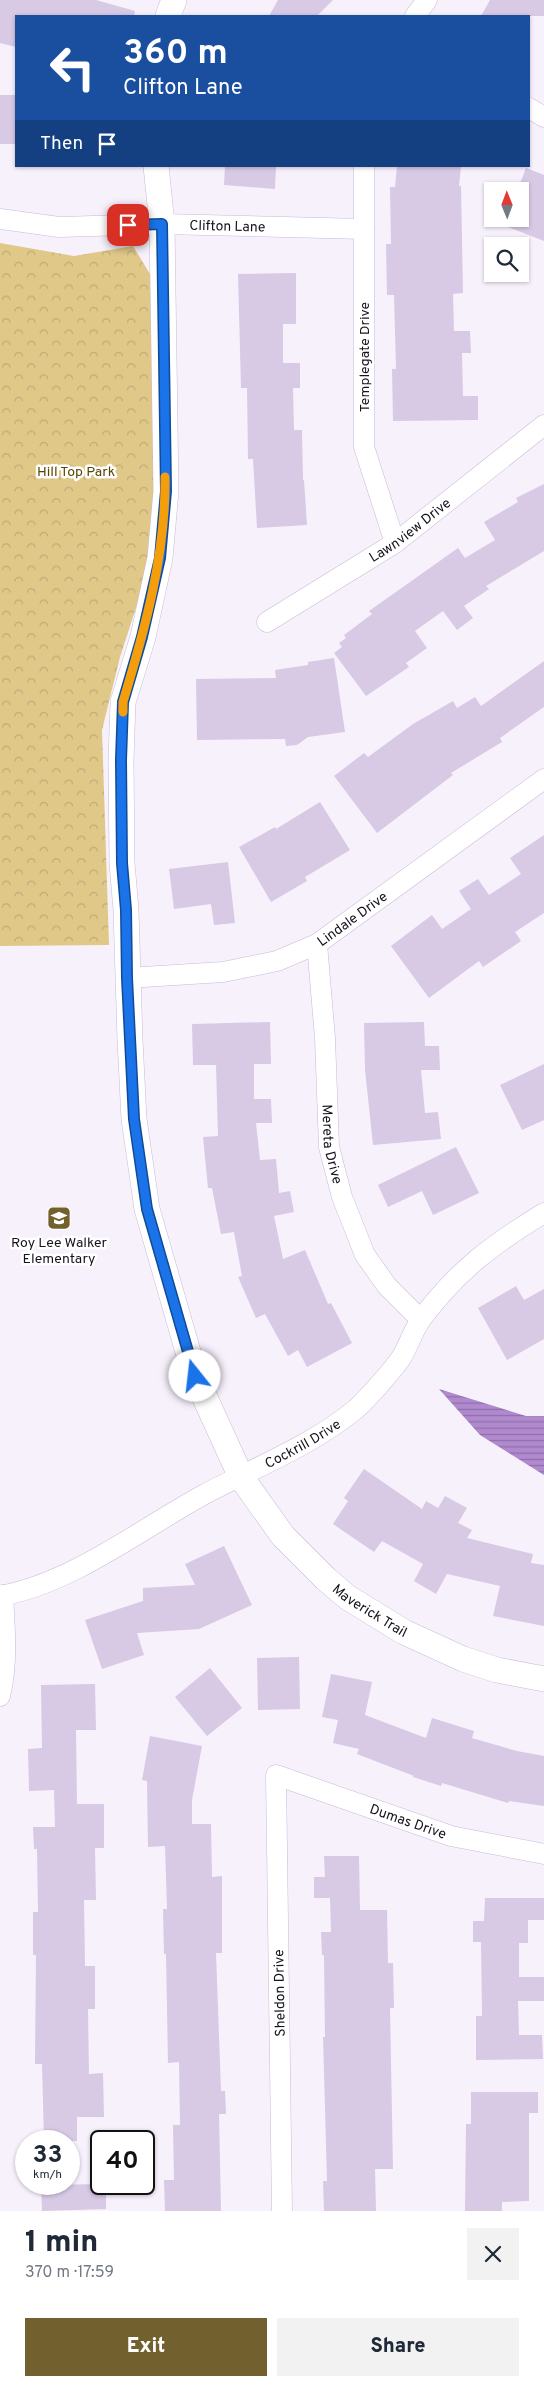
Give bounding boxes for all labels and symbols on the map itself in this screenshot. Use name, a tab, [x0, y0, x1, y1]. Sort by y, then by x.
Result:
north arrow	[484, 182, 529, 228]
pin	[107, 204, 149, 246]
street label: Clifton Lane	[189, 218, 266, 237]
street label: Templegate Drive	[357, 302, 374, 412]
park label: Hill Top Park	[37, 464, 115, 481]
street label: Lawnview Drive	[366, 495, 455, 567]
street label: Lindale Drive	[315, 889, 391, 951]
street label: Mereta Drive	[317, 1104, 345, 1186]
school or university icon: Roy Lee Walker Elementary	[46, 1205, 72, 1231]
place label: Roy Lee Walker Elementary	[11, 1235, 108, 1268]
position arrow	[168, 1349, 220, 1401]
street label: Cockrill Drive	[262, 1416, 344, 1473]
street label: Maverick Trail	[328, 1581, 409, 1642]
street label: Dumas Drive	[367, 1801, 448, 1844]
street label: Sheldon Drive	[271, 1949, 290, 2037]
speed limit sign: 40	[90, 2130, 155, 2195]

